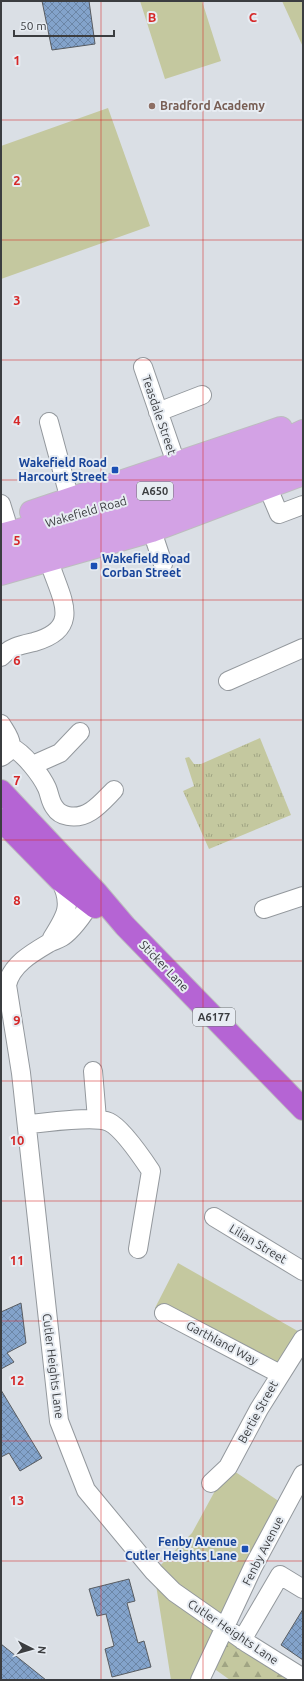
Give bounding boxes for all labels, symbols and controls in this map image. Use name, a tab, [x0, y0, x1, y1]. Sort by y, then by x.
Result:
text: B	[148, 10, 157, 24]
text: C	[249, 10, 258, 24]
scale bar	[14, 12, 114, 38]
text: 50 m	[20, 19, 47, 32]
text: 1	[13, 53, 21, 67]
place label: Bradford Academy	[160, 99, 265, 112]
marker: Bradford Academy	[147, 101, 157, 111]
text: 2	[13, 173, 21, 187]
text: 3	[13, 293, 21, 307]
street label: Teasdale Street	[140, 373, 179, 457]
text: 4	[13, 413, 21, 427]
place label: Wakefield Road Harcourt Street	[18, 456, 107, 483]
marker: Wakefield Road Harcourt Street	[110, 465, 120, 475]
road number: A650	[137, 482, 173, 500]
street label: Wakefield Road	[44, 494, 128, 529]
text: 5	[13, 533, 21, 547]
place label: Wakefield Road Corban Street	[102, 552, 190, 579]
marker: Wakefield Road Corban Street	[89, 561, 99, 571]
text: 6	[13, 653, 21, 667]
text: 7	[13, 773, 21, 787]
text: 8	[13, 893, 21, 907]
street label: Sticker Lane	[137, 938, 192, 994]
road number: A6177	[193, 1008, 235, 1026]
text: 9	[13, 1013, 21, 1027]
text: 10	[10, 1133, 24, 1147]
street label: Lilian Street	[227, 1221, 289, 1266]
text: 11	[10, 1253, 24, 1267]
street label: Cutler Heights Lane	[41, 1313, 66, 1419]
street label: Garthland Way	[184, 1318, 260, 1367]
text: 12	[10, 1373, 24, 1387]
street label: Bertie Street	[235, 1378, 280, 1445]
text: 13	[10, 1493, 24, 1507]
street label: Fenby Avenue	[240, 1514, 286, 1587]
place label: Fenby Avenue Cutler Heights Lane	[125, 1535, 237, 1562]
marker: Fenby Avenue Cutler Heights Lane	[240, 1544, 250, 1554]
street label: Cutler Heights Lane	[186, 1597, 281, 1667]
north arrow	[12, 1629, 52, 1669]
text: N	[36, 1645, 48, 1655]

